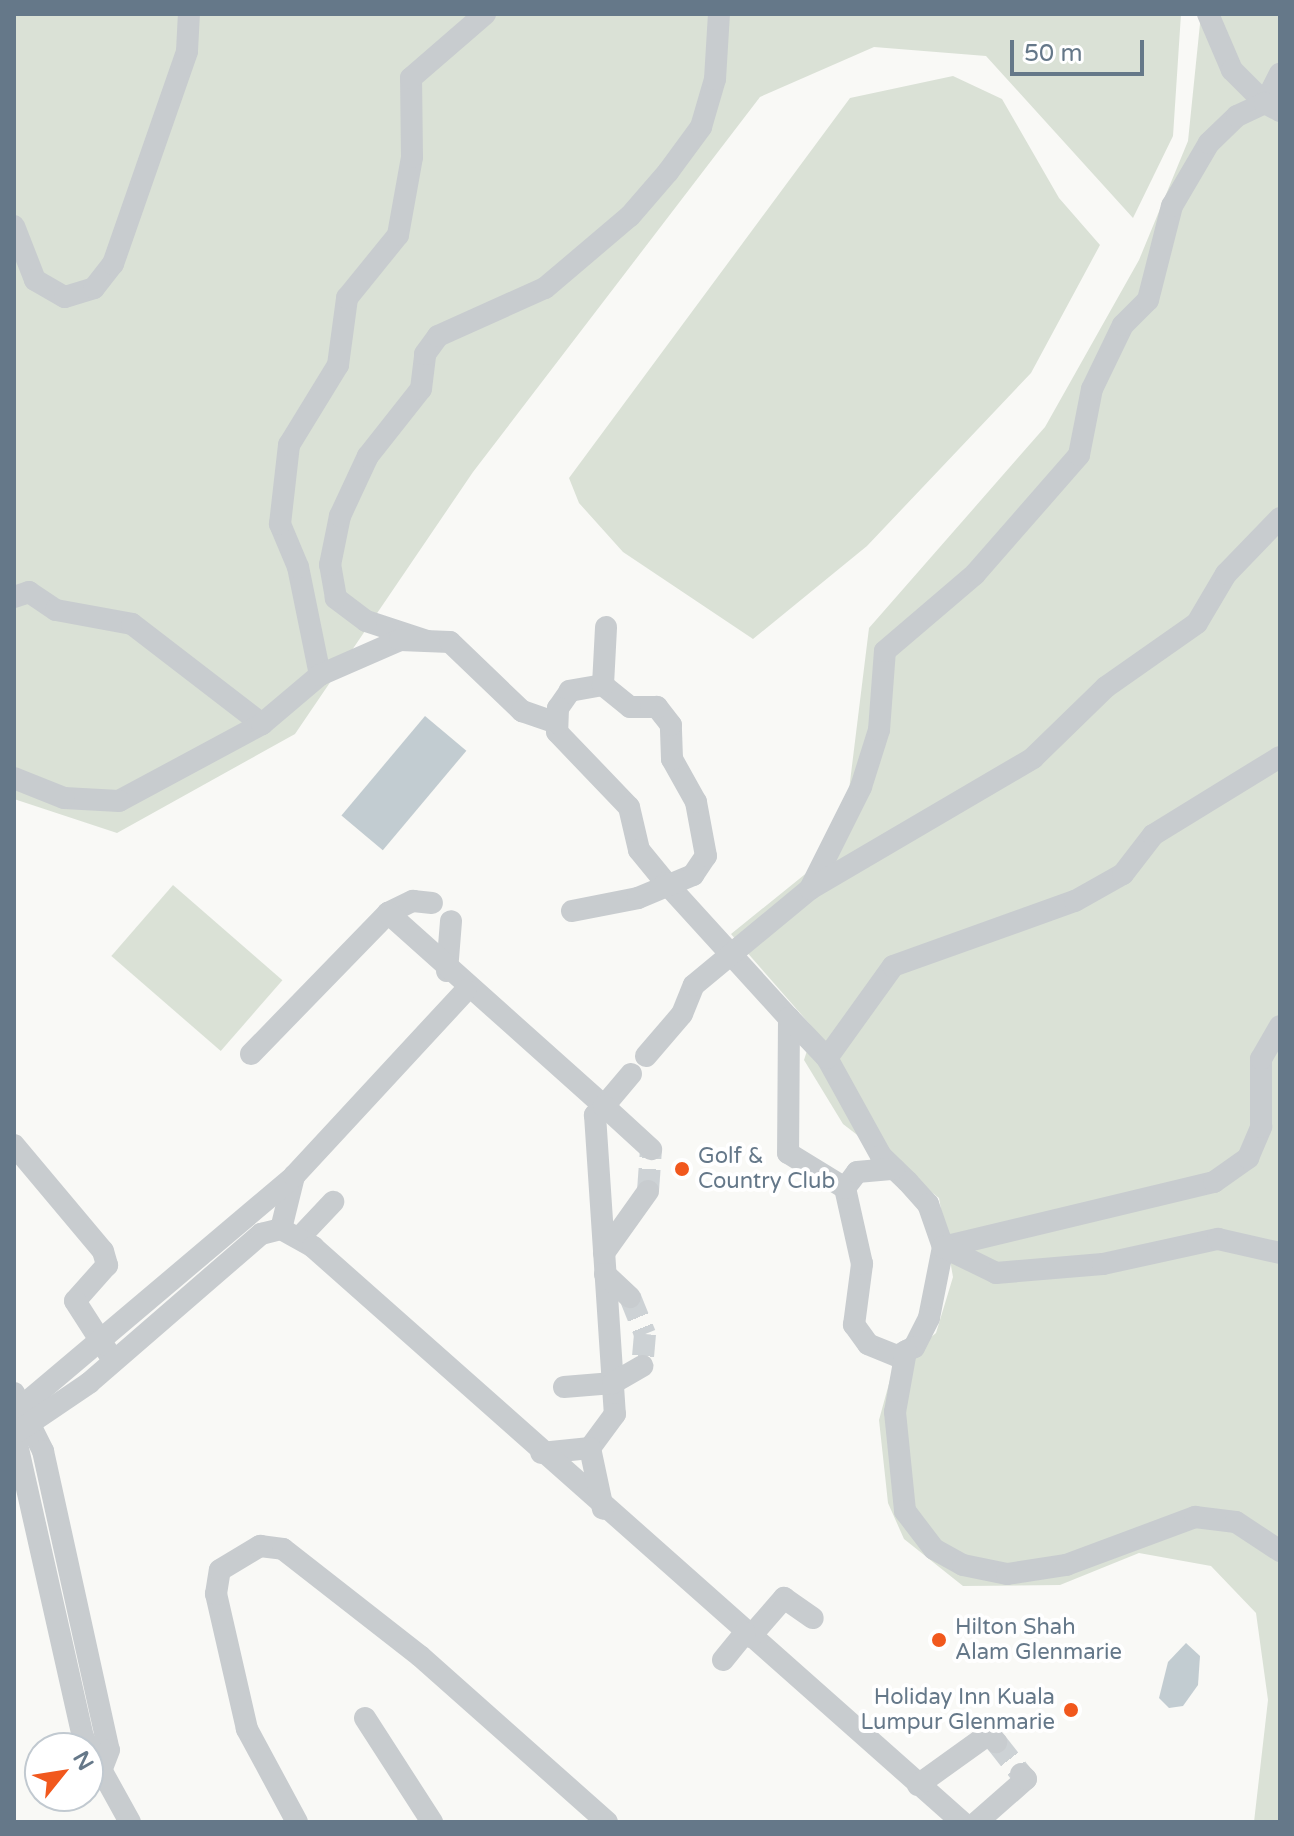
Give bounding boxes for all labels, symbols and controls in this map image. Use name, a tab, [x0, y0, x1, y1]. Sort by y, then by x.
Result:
scale bar	[1014, 24, 1148, 74]
text: 50 m	[1024, 39, 1082, 68]
place label: Golf & Country Club	[698, 1143, 835, 1194]
marker: Golf & Country Club	[673, 1160, 691, 1178]
place label: Hilton Shah Alam Glenmarie	[955, 1614, 1122, 1666]
marker: Hilton Shah Alam Glenmarie	[930, 1631, 948, 1649]
place label: Holiday Inn Kuala Lumpur Glenmarie	[860, 1684, 1055, 1736]
marker: Holiday Inn Kuala Lumpur Glenmarie	[1062, 1701, 1080, 1719]
north arrow	[24, 1732, 104, 1812]
text: N	[67, 1747, 99, 1775]

